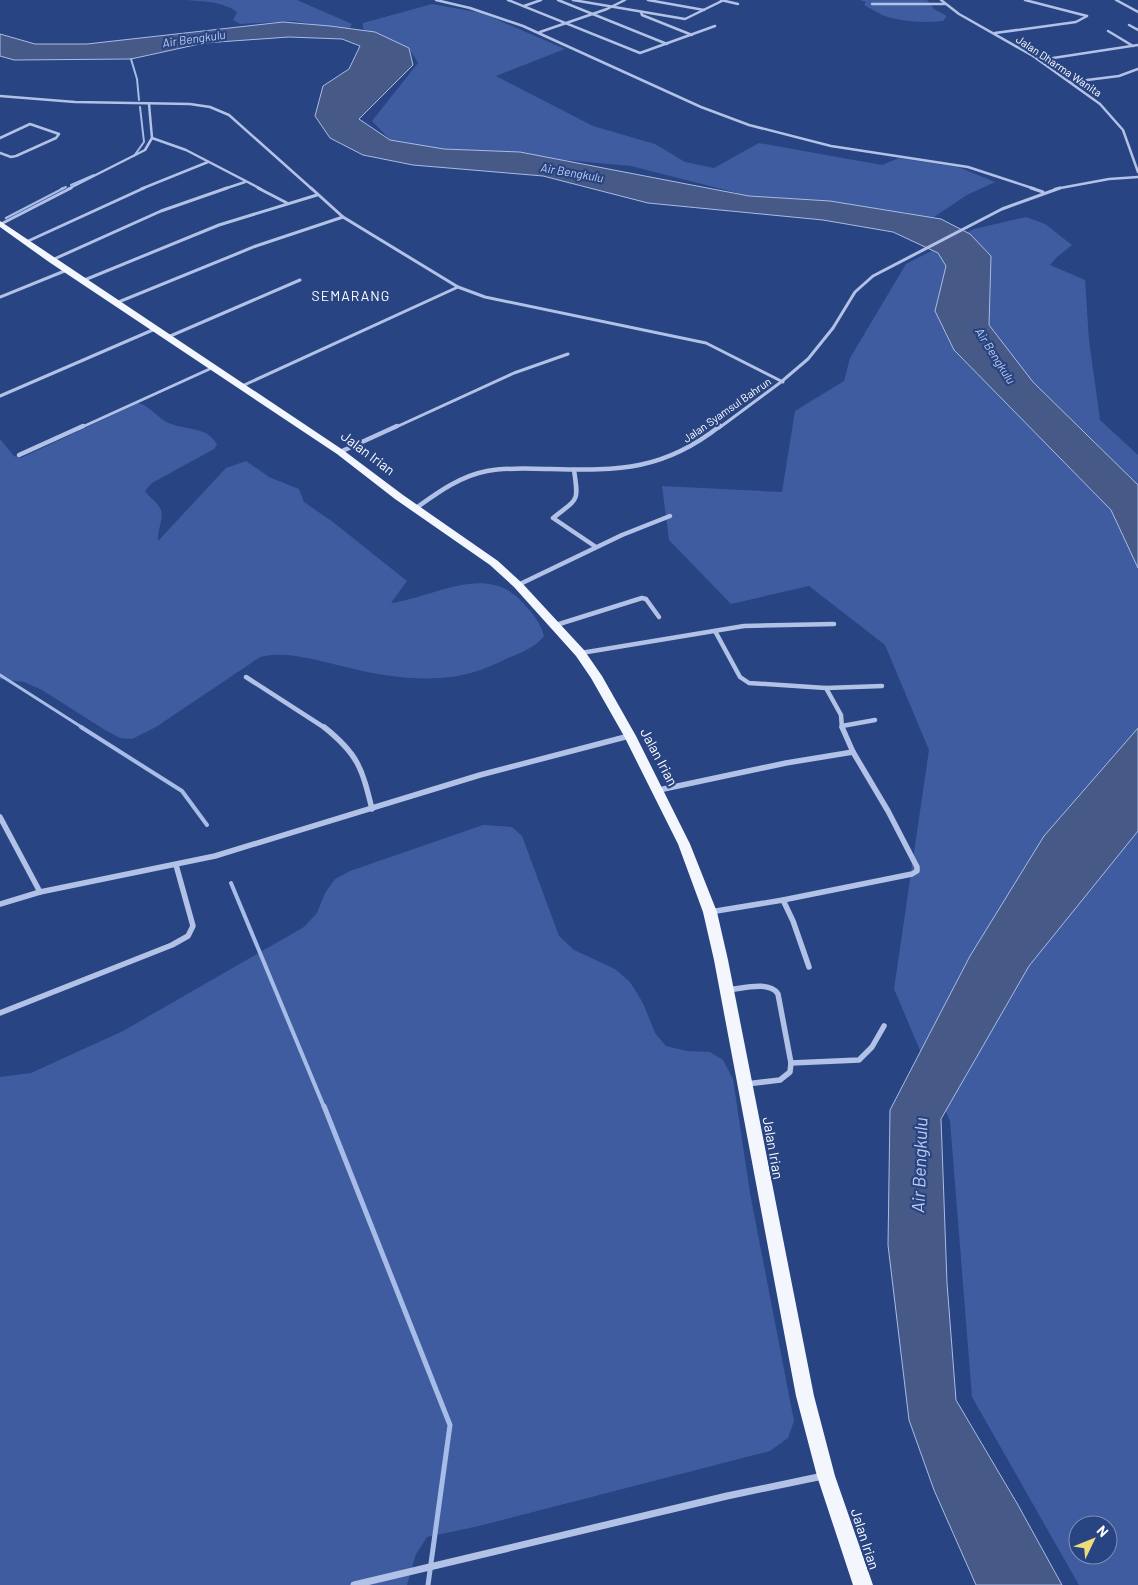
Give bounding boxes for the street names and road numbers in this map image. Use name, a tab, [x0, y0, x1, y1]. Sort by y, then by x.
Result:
street label: Jalan Dharma Wanita	[1014, 32, 1105, 99]
street label: Jalan Syamsul Bahrun	[680, 374, 773, 445]
street label: Jalan Irian	[338, 427, 399, 478]
street label: Jalan Irian	[637, 725, 682, 789]
street label: Jalan Irian	[760, 1115, 787, 1180]
street label: Jalan Irian	[848, 1506, 883, 1571]

